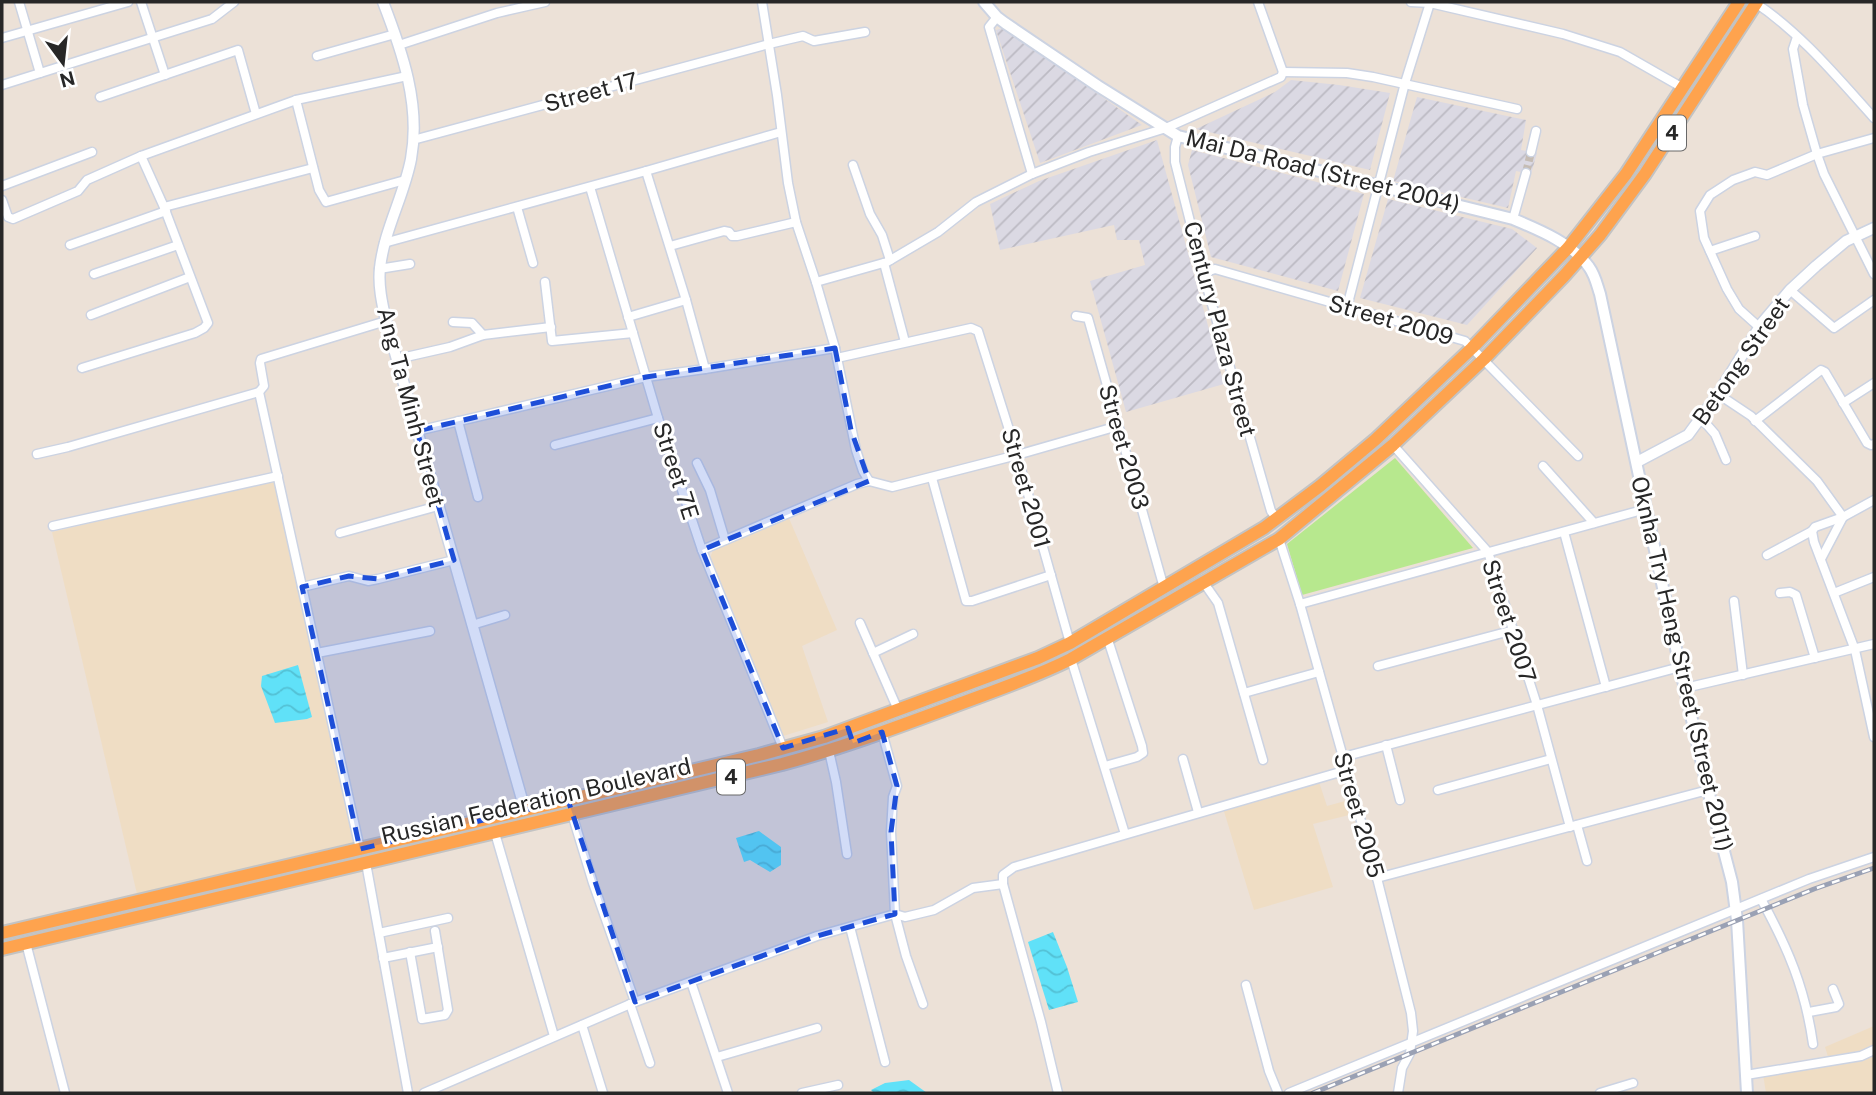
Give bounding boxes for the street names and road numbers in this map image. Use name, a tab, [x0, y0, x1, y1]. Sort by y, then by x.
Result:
street label: Street 17	[541, 66, 641, 117]
road number: 4	[1658, 116, 1686, 150]
street label: Mai Da Road (Street 2004)	[1183, 123, 1463, 218]
street label: Century Plaza Street	[1179, 218, 1262, 440]
street label: Street 2009	[1326, 289, 1457, 350]
street label: Betong Street	[1687, 292, 1795, 430]
street label: Ang Ta Minh Street	[372, 304, 451, 510]
street label: Street 2003	[1094, 381, 1155, 513]
street label: Street 7E	[648, 419, 705, 523]
street label: Street 2001	[996, 425, 1057, 551]
street label: Oknha Try Heng Street (Street 2011)	[1626, 474, 1739, 854]
street label: Street 2007	[1477, 556, 1542, 686]
street label: Street 2005	[1329, 749, 1390, 881]
street label: Russian Federation Boulevard	[378, 752, 694, 849]
road number: 4	[717, 760, 745, 794]

